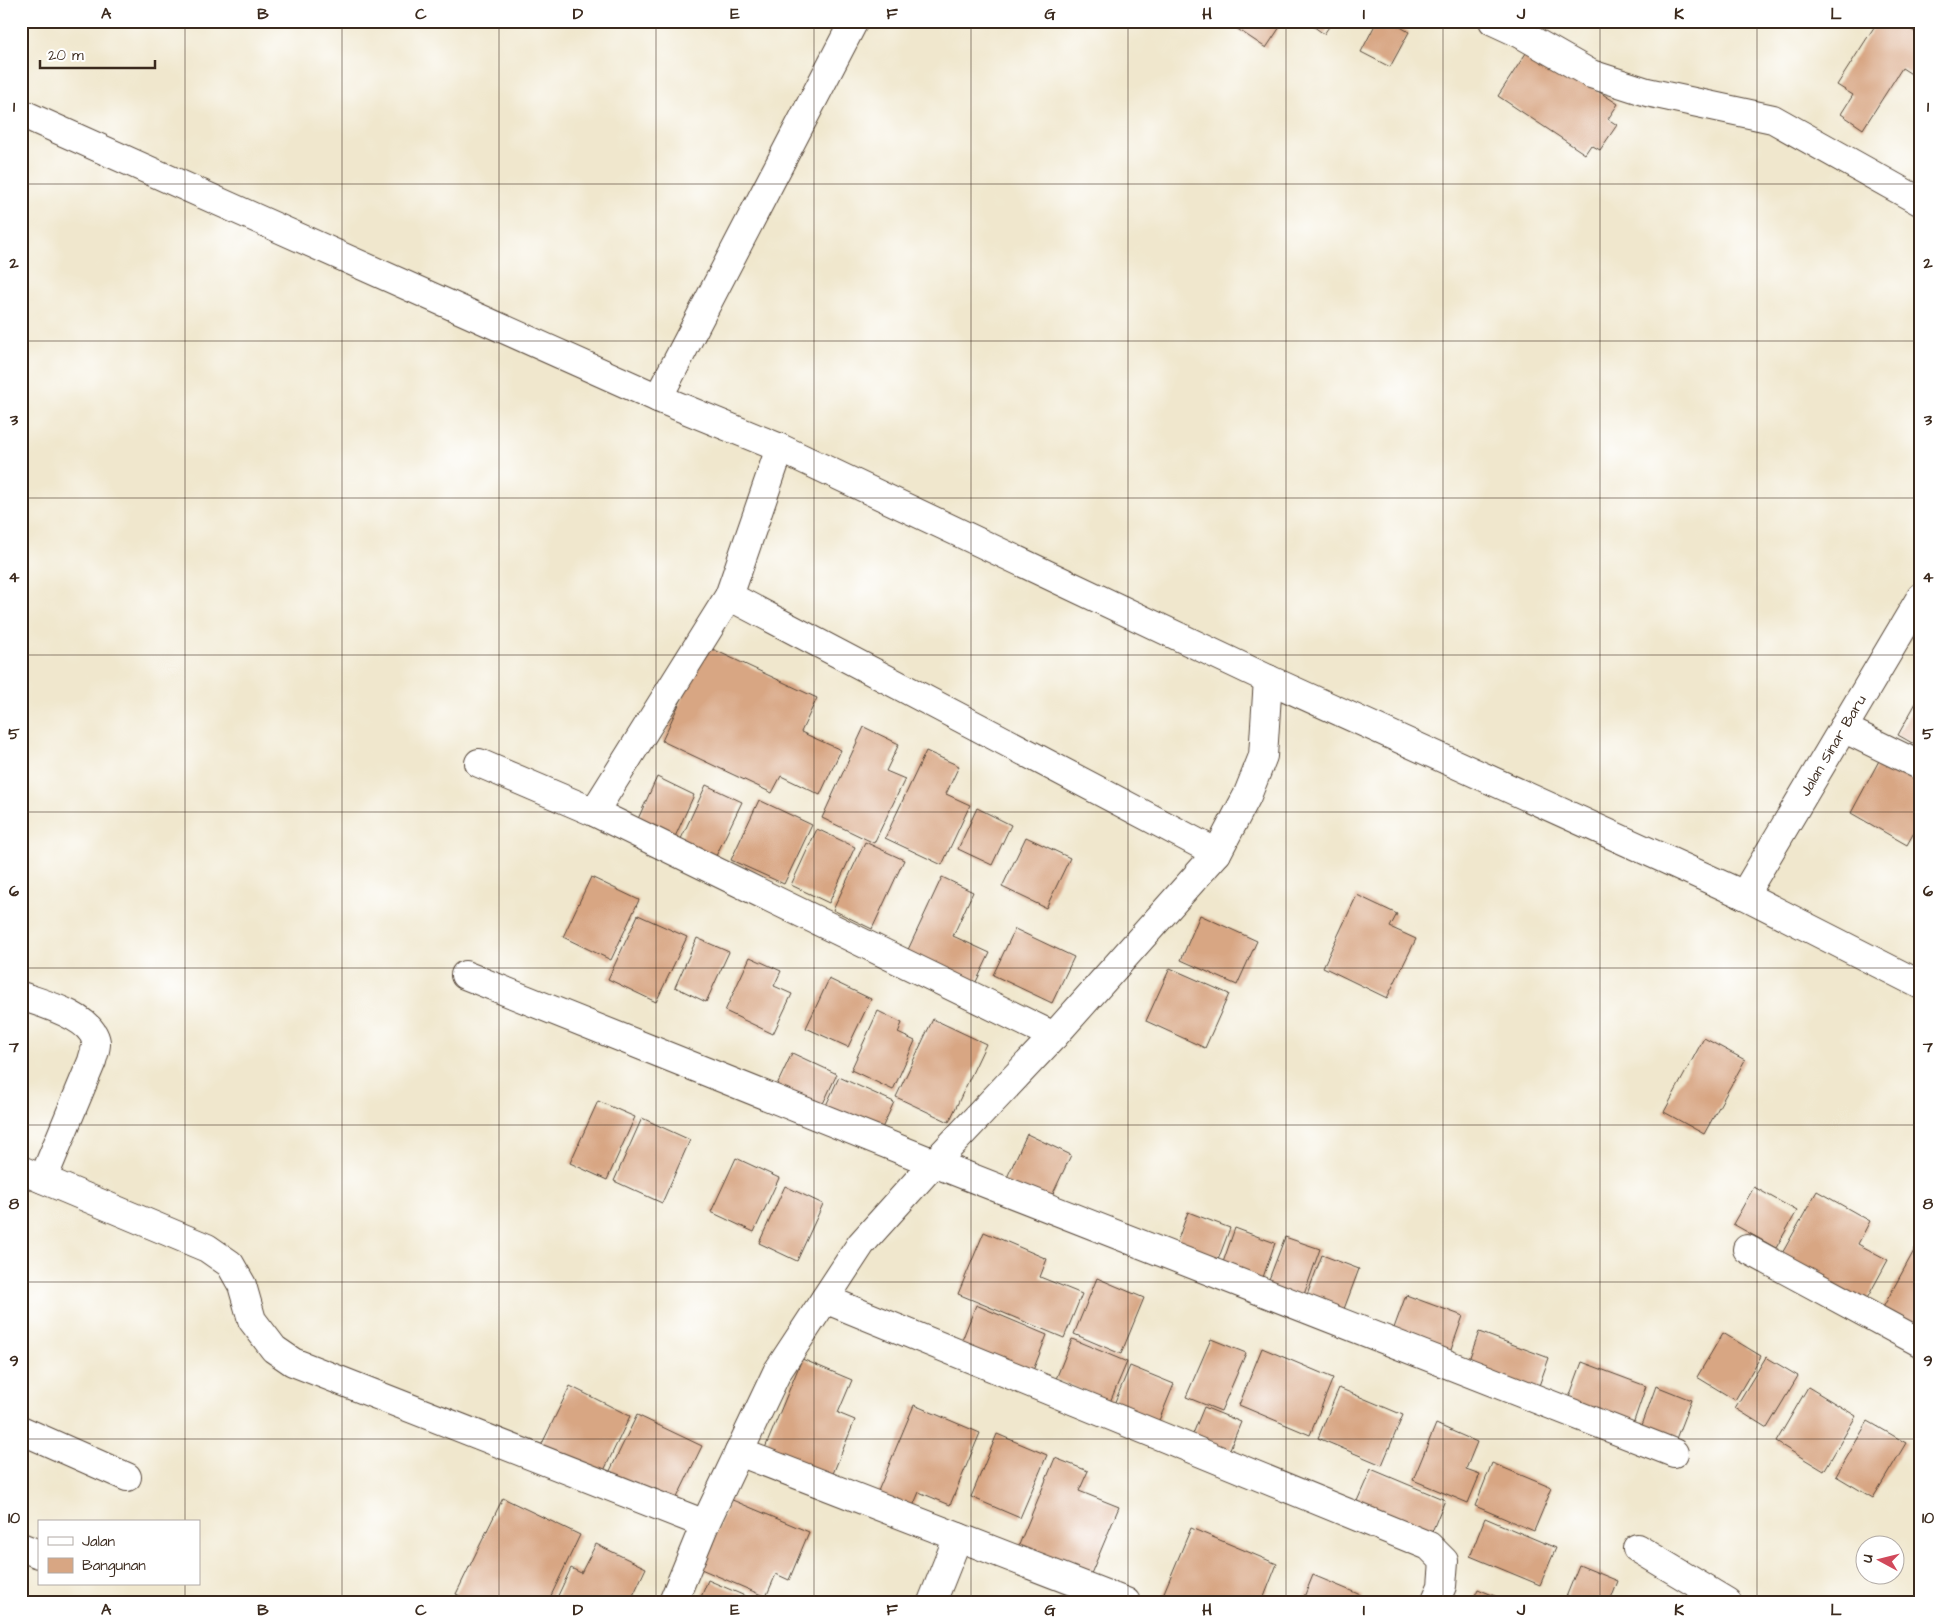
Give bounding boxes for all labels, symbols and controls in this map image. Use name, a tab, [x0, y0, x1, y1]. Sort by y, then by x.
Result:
text: A	[101, 3, 112, 25]
text: B	[257, 3, 269, 25]
text: C	[415, 3, 427, 25]
text: D	[573, 3, 584, 25]
text: E	[730, 3, 740, 25]
text: F	[886, 3, 898, 25]
text: G	[1044, 3, 1056, 25]
text: H	[1202, 3, 1212, 25]
text: I	[1363, 3, 1365, 25]
text: J	[1516, 3, 1526, 25]
text: K	[1674, 3, 1684, 25]
text: L	[1830, 3, 1842, 25]
scale bar	[40, 38, 155, 70]
text: 20 m	[48, 45, 84, 66]
text: 1	[13, 96, 16, 118]
text: 1	[1927, 96, 1930, 118]
text: 2	[8, 252, 19, 274]
text: 2	[1922, 252, 1933, 274]
text: 3	[9, 409, 19, 431]
text: 3	[1923, 409, 1933, 431]
text: 4	[9, 566, 20, 588]
text: 4	[1923, 566, 1934, 588]
street label: Jalan Sinar Baru	[1795, 690, 1871, 800]
text: 5	[8, 723, 20, 745]
text: 5	[1922, 723, 1934, 745]
text: 6	[9, 880, 19, 902]
text: 6	[1923, 880, 1933, 902]
text: 7	[8, 1036, 19, 1058]
text: 7	[1922, 1036, 1933, 1058]
text: 8	[9, 1193, 20, 1215]
text: 8	[1923, 1193, 1934, 1215]
text: 9	[9, 1350, 19, 1372]
text: 9	[1923, 1350, 1933, 1372]
text: 10	[8, 1507, 20, 1529]
text: 10	[1922, 1507, 1934, 1529]
legend	[38, 1520, 200, 1586]
text: Jalan	[82, 1531, 116, 1552]
north arrow	[1854, 1536, 1904, 1586]
text: U	[1858, 1553, 1879, 1564]
text: Bangunan	[82, 1555, 146, 1577]
text: A	[101, 1599, 112, 1621]
text: B	[257, 1599, 269, 1621]
text: C	[415, 1599, 427, 1621]
text: D	[573, 1599, 584, 1621]
text: E	[730, 1599, 740, 1621]
text: F	[886, 1599, 898, 1621]
text: G	[1044, 1599, 1056, 1621]
text: H	[1202, 1599, 1212, 1621]
text: I	[1363, 1599, 1365, 1621]
text: J	[1516, 1599, 1526, 1621]
text: K	[1674, 1599, 1684, 1621]
text: L	[1830, 1599, 1842, 1621]

